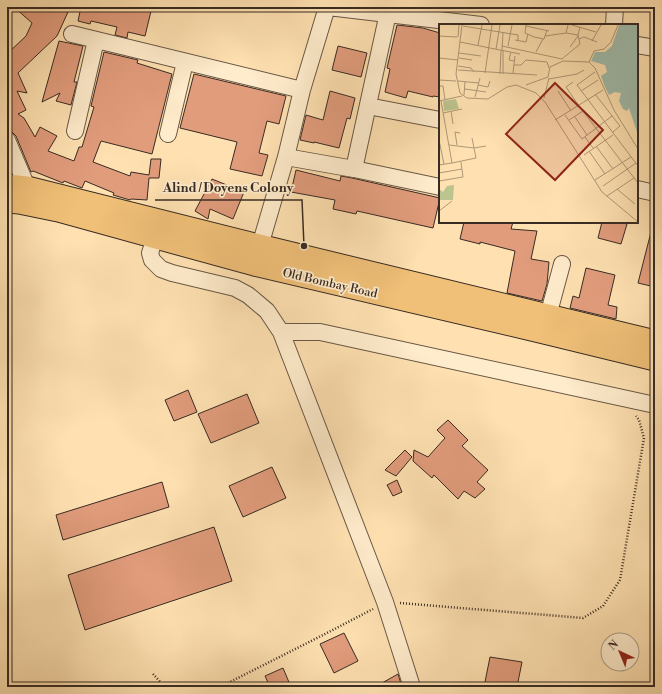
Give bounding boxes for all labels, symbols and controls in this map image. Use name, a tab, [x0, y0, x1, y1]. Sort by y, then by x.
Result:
inset map	[439, 24, 638, 223]
callout: Alind / Doyens Colony	[155, 175, 302, 200]
text: Alind / Doyens Colony	[162, 180, 294, 196]
street label: Old Bombay Road	[281, 265, 379, 302]
north arrow	[600, 632, 640, 672]
text: N	[606, 637, 622, 654]

